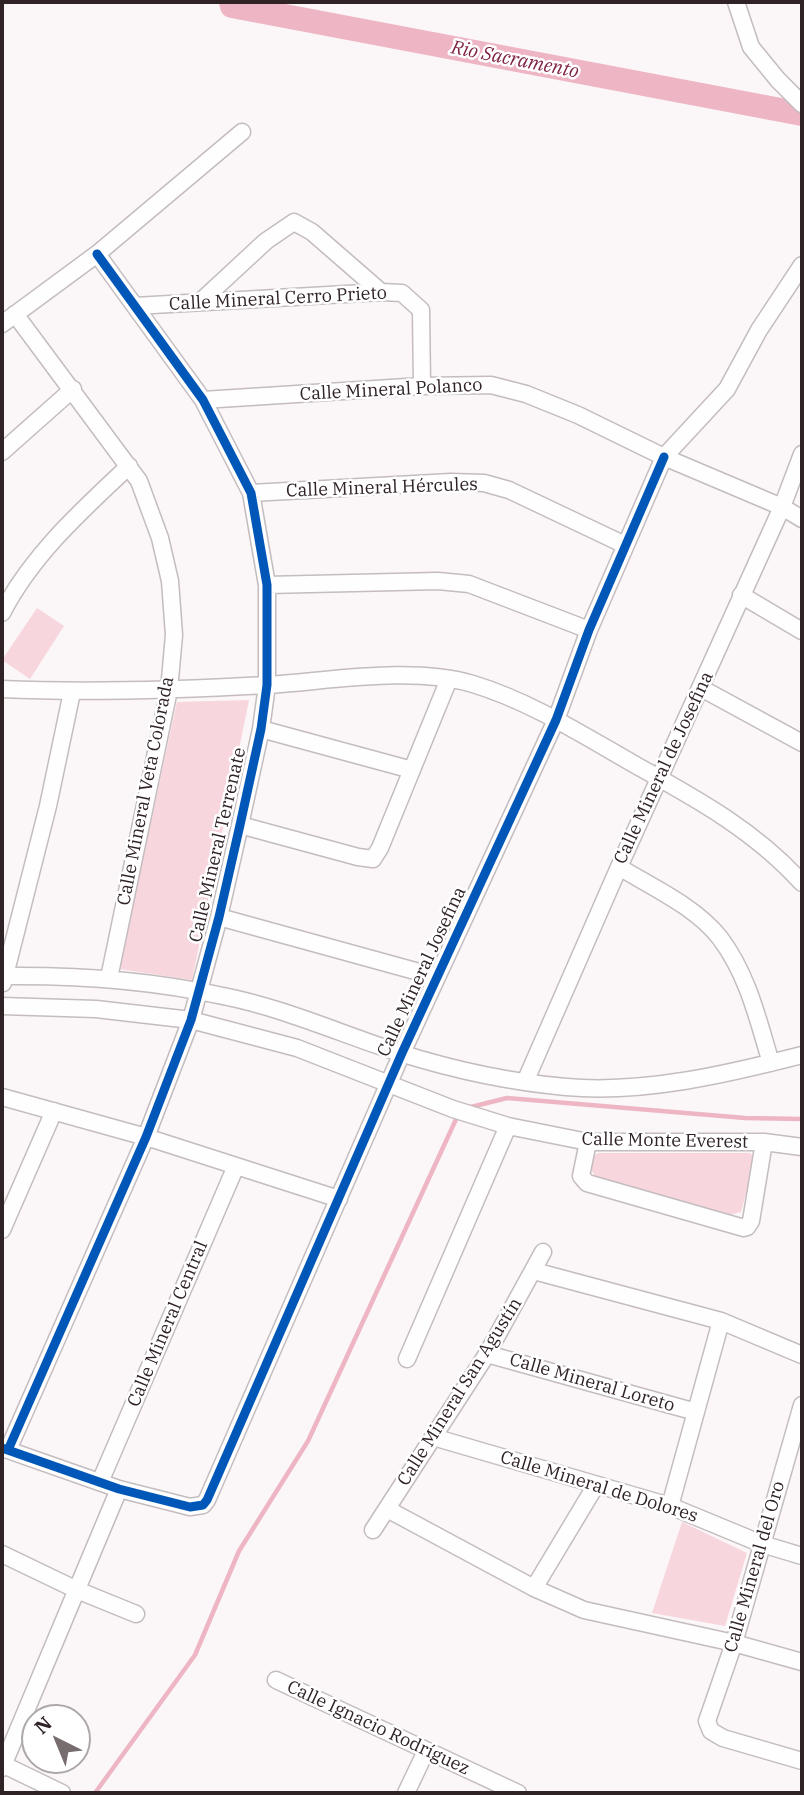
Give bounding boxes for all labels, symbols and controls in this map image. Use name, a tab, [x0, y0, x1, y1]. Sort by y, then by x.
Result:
water label: Rio Sacramento	[449, 36, 581, 84]
street label: Calle Mineral Cerro Prieto	[169, 283, 387, 315]
street label: Calle Mineral Polanco	[299, 374, 483, 406]
street label: Calle Mineral Hércules	[286, 474, 478, 502]
street label: Calle Mineral de Josefina	[610, 668, 718, 868]
street label: Calle Mineral Veta Colorada	[113, 675, 179, 907]
street label: Calle Mineral Terrenate	[185, 746, 251, 944]
street label: Calle Mineral Josefina	[373, 884, 471, 1060]
street label: Calle Monte Everest	[582, 1129, 748, 1153]
street label: Calle Mineral Central	[123, 1238, 213, 1410]
street label: Calle Mineral San Agustín	[393, 1294, 527, 1490]
street label: Calle Mineral Loreto	[507, 1349, 677, 1417]
street label: Calle Mineral de Dolores	[498, 1447, 700, 1527]
street label: Calle Mineral del Oro	[720, 1479, 790, 1655]
street label: Calle Ignacio Rodríguez	[283, 1676, 473, 1780]
north arrow	[21, 1704, 91, 1774]
text: N	[29, 1711, 57, 1739]

